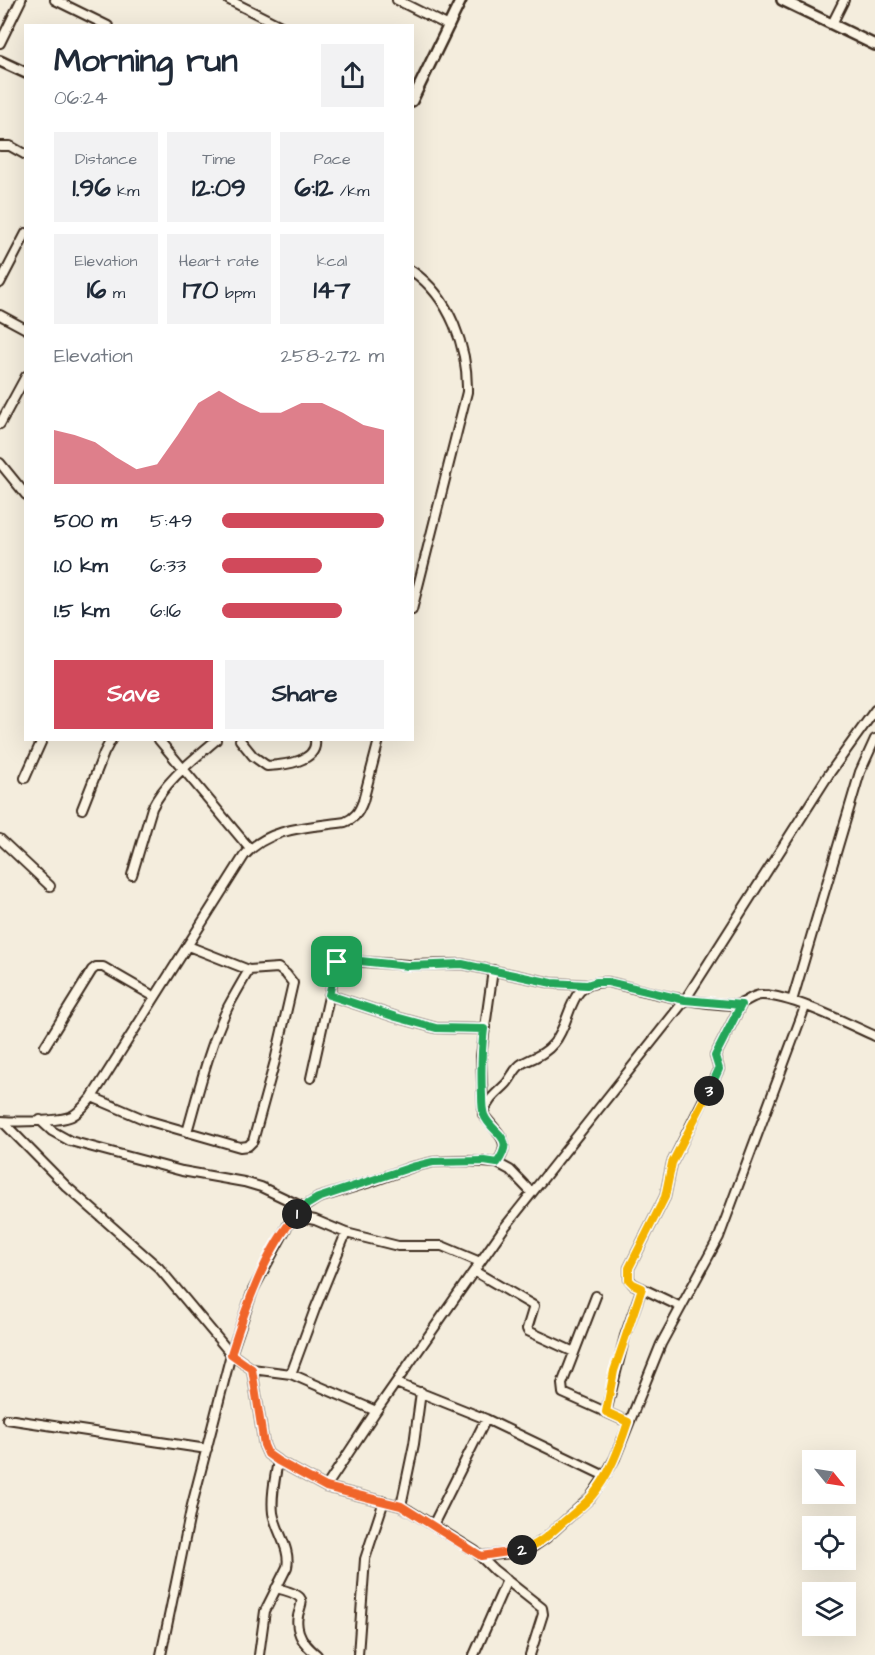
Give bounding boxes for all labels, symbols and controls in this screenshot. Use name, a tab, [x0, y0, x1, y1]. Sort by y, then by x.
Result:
text: Morning run	[54, 38, 238, 84]
button: share	[321, 44, 384, 107]
text: 06:24	[54, 84, 108, 112]
text: Distance	[75, 148, 137, 170]
text: Time	[202, 148, 236, 170]
text: Pace	[313, 148, 351, 170]
text: 1.96	[73, 170, 111, 206]
text: 12:09	[192, 170, 246, 206]
text: 6:12	[295, 170, 333, 206]
text: km	[111, 180, 139, 202]
text: /km	[333, 180, 369, 202]
text: Elevation	[75, 250, 137, 272]
text: Heart rate	[179, 250, 259, 272]
text: kcal	[317, 250, 347, 272]
text: 16	[87, 272, 106, 308]
text: 170	[183, 272, 218, 308]
text: 147	[313, 272, 351, 308]
text: m	[106, 282, 125, 304]
text: bpm	[218, 282, 255, 304]
text: Elevation	[54, 342, 133, 370]
text: 258–272 m	[280, 342, 384, 370]
text: 500 m	[54, 507, 117, 535]
text: 5:49	[150, 507, 193, 535]
text: 1.0 km	[54, 552, 108, 580]
text: 6:33	[150, 552, 186, 580]
text: 1.5 km	[54, 597, 109, 625]
text: 6:16	[150, 597, 181, 625]
button: Save	[54, 660, 213, 729]
button: Share	[225, 660, 384, 729]
pin	[311, 936, 362, 987]
icon: arrive	[320, 945, 353, 978]
pin: 3	[694, 1076, 724, 1106]
text: 3	[705, 1080, 713, 1102]
pin: 1	[282, 1199, 312, 1229]
text: 1	[296, 1203, 298, 1225]
north arrow	[802, 1450, 856, 1504]
map controls	[802, 1450, 856, 1636]
button: locate	[802, 1516, 856, 1570]
pin: 2	[507, 1535, 537, 1565]
text: 2	[517, 1539, 527, 1561]
button: layers	[802, 1582, 856, 1636]

